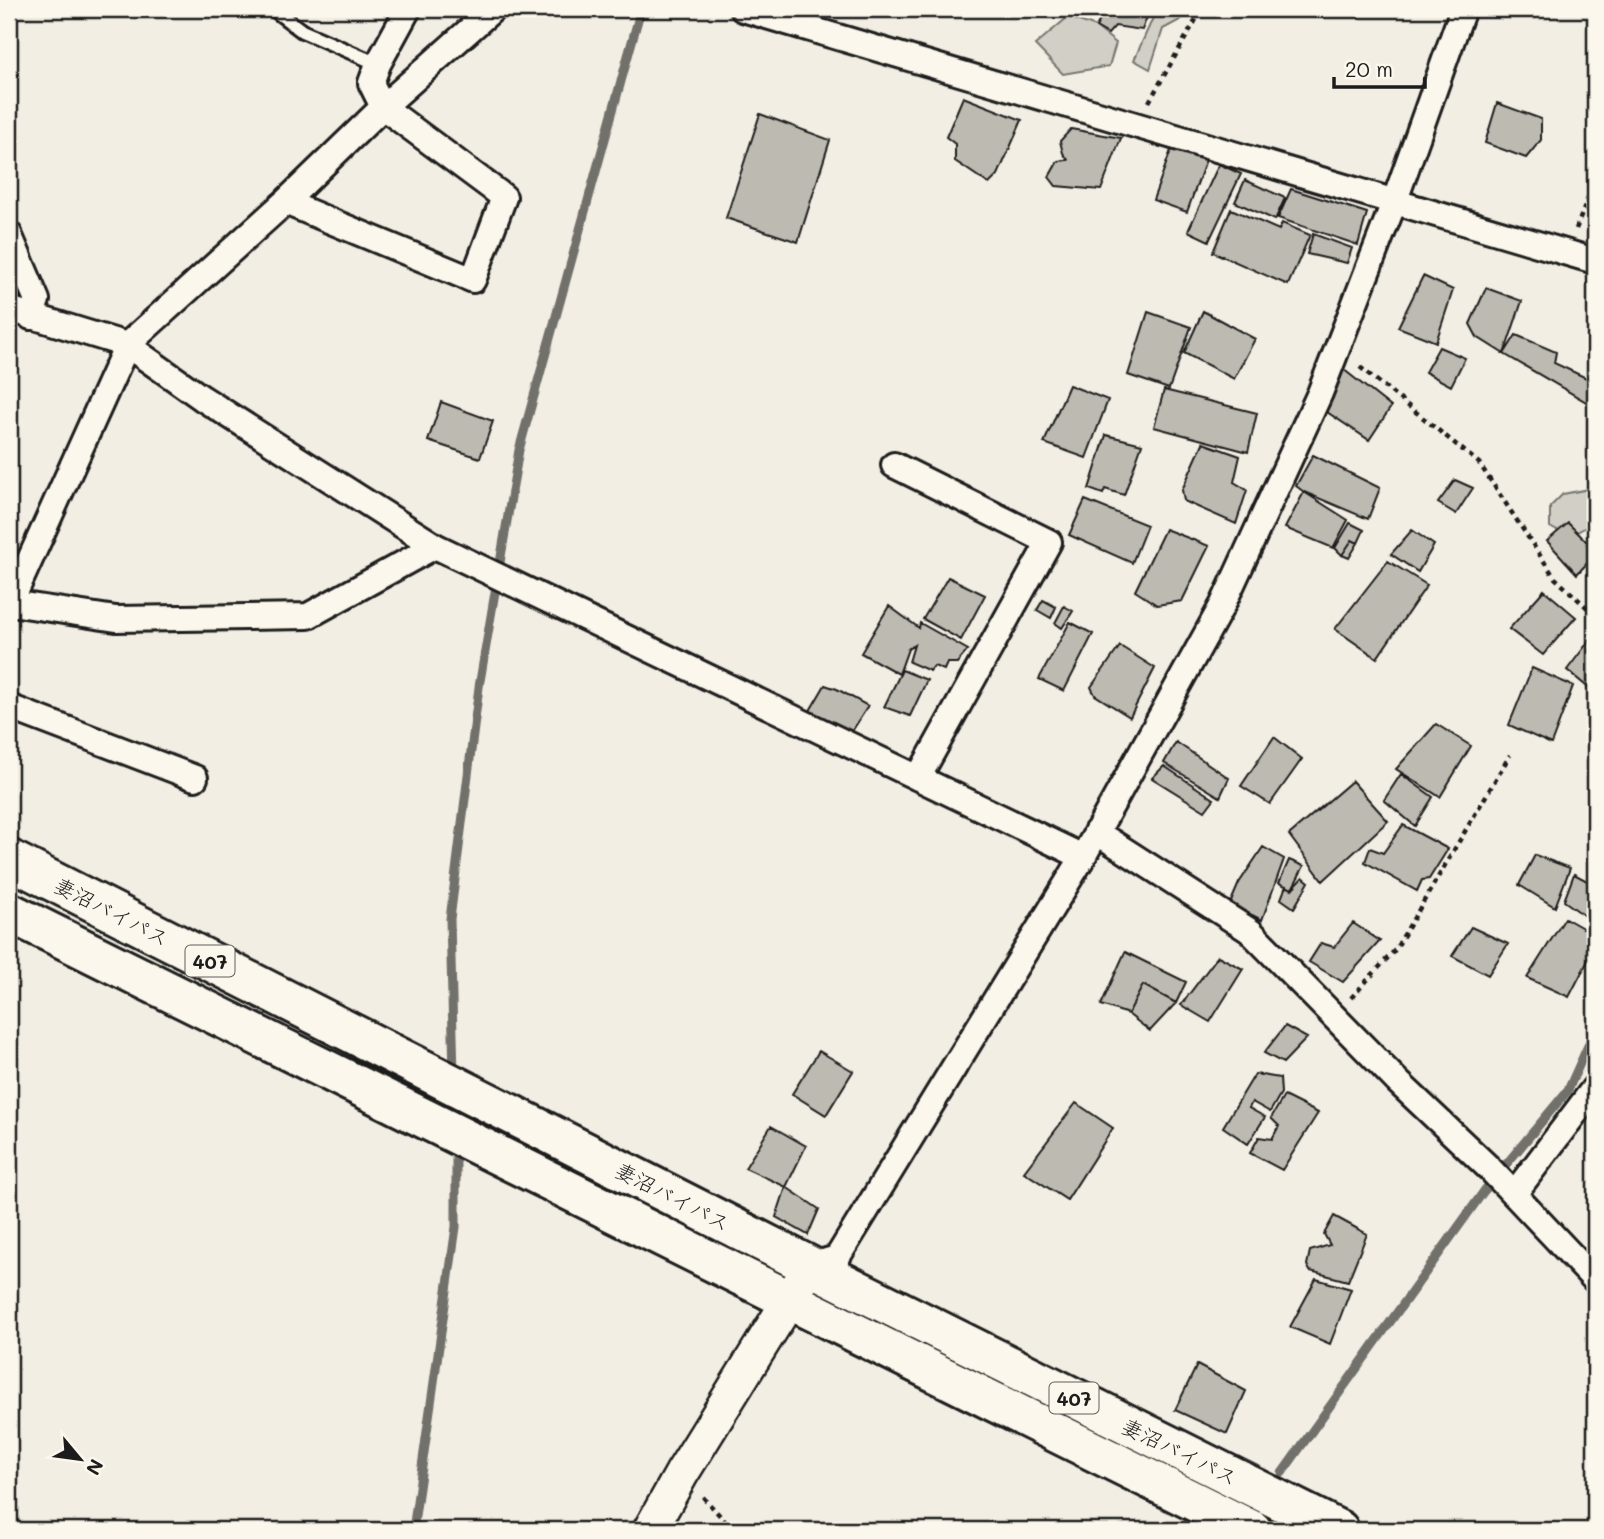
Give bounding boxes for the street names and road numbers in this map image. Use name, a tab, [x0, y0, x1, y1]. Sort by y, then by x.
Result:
street label: 妻沼バイパス	[50, 870, 174, 952]
road number: 407	[186, 945, 234, 976]
street label: 妻沼バイパス	[611, 1155, 735, 1237]
road number: 407	[1050, 1382, 1098, 1414]
street label: 妻沼バイパス	[1118, 1411, 1242, 1491]

